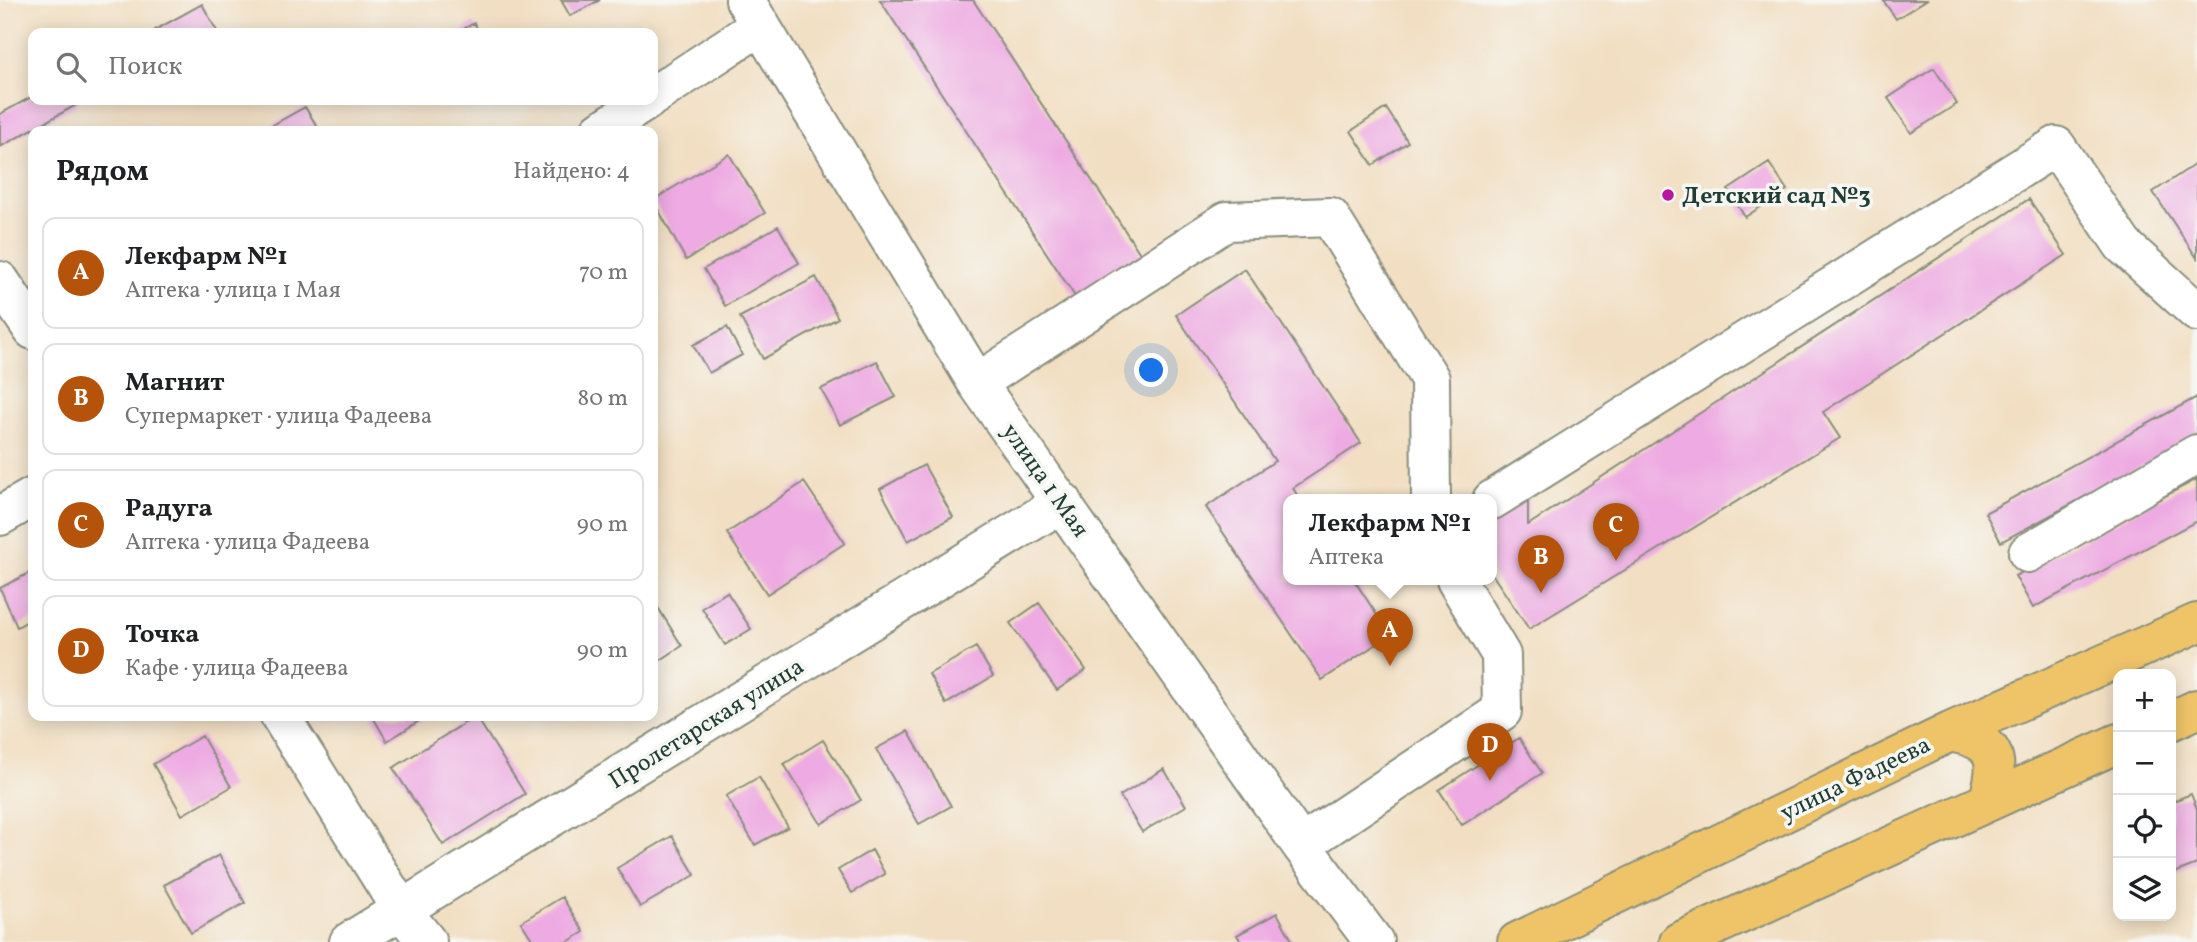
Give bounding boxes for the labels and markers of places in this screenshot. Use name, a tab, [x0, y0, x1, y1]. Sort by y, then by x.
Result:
place label: Детский сад №3	[1682, 180, 1871, 214]
marker: Детский сад №3	[1660, 187, 1676, 203]
pin: C	[1593, 503, 1639, 561]
pin: B	[1518, 535, 1564, 593]
pin: A	[1367, 608, 1413, 666]
pin: D	[1467, 723, 1513, 781]

